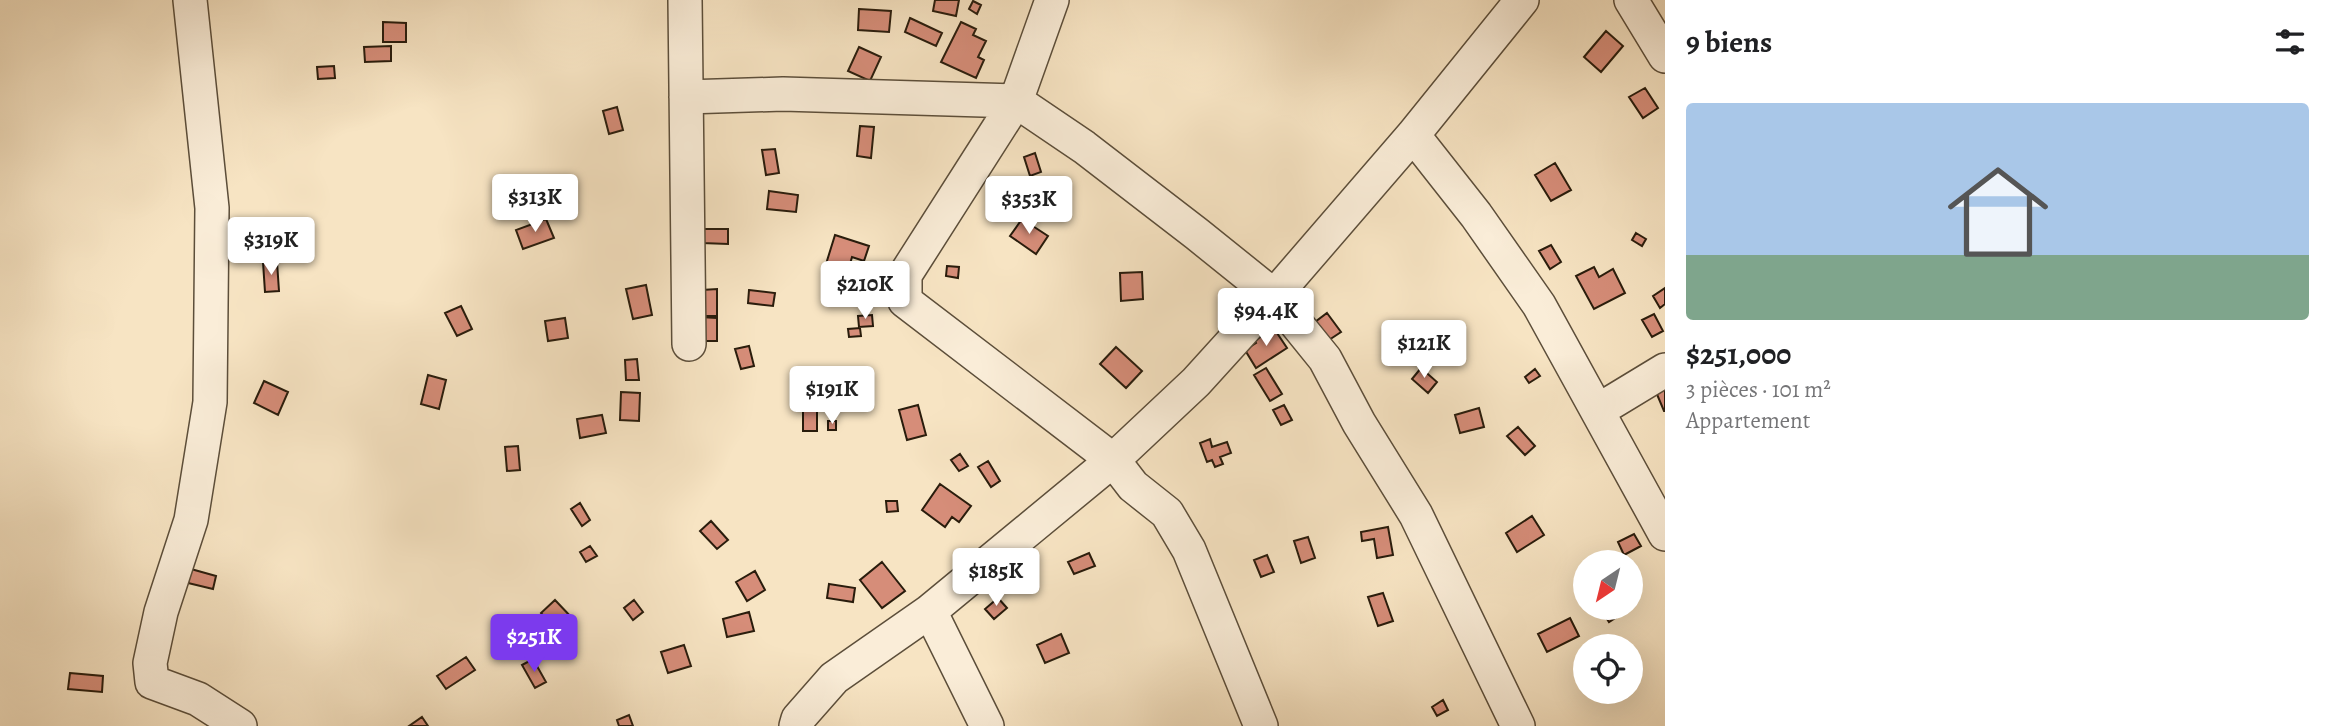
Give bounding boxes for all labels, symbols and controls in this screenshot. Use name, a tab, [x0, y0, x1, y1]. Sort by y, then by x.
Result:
text: 9 biens	[1686, 22, 1772, 62]
icon: filters	[2271, 23, 2309, 61]
icon: home	[1935, 149, 2061, 275]
pin: $313K	[486, 174, 584, 234]
pin: $353K	[980, 176, 1078, 236]
text: $313K	[508, 181, 562, 212]
text: $353K	[1001, 183, 1057, 214]
pin: $319K	[222, 218, 320, 277]
text: $319K	[244, 224, 298, 255]
pin: $210K	[816, 262, 914, 321]
text: $210K	[837, 268, 893, 299]
pin: $94.4K	[1209, 288, 1323, 348]
text: $94.4K	[1234, 295, 1298, 326]
pin: $121K	[1375, 320, 1473, 380]
text: $121K	[1397, 327, 1451, 358]
text: $251,000	[1686, 334, 1791, 374]
pin: $191K	[783, 366, 881, 426]
text: $191K	[806, 373, 858, 404]
text: 3 pièces · 101 m²	[1686, 374, 1831, 405]
text: Appartement	[1686, 405, 1810, 436]
pin: $185K	[947, 548, 1045, 608]
north arrow	[1573, 550, 1643, 620]
map controls	[1573, 550, 1643, 704]
text: $185K	[969, 555, 1023, 586]
pin: $251K	[485, 614, 583, 674]
text: $251K	[507, 621, 562, 652]
button: locate	[1573, 634, 1643, 704]

